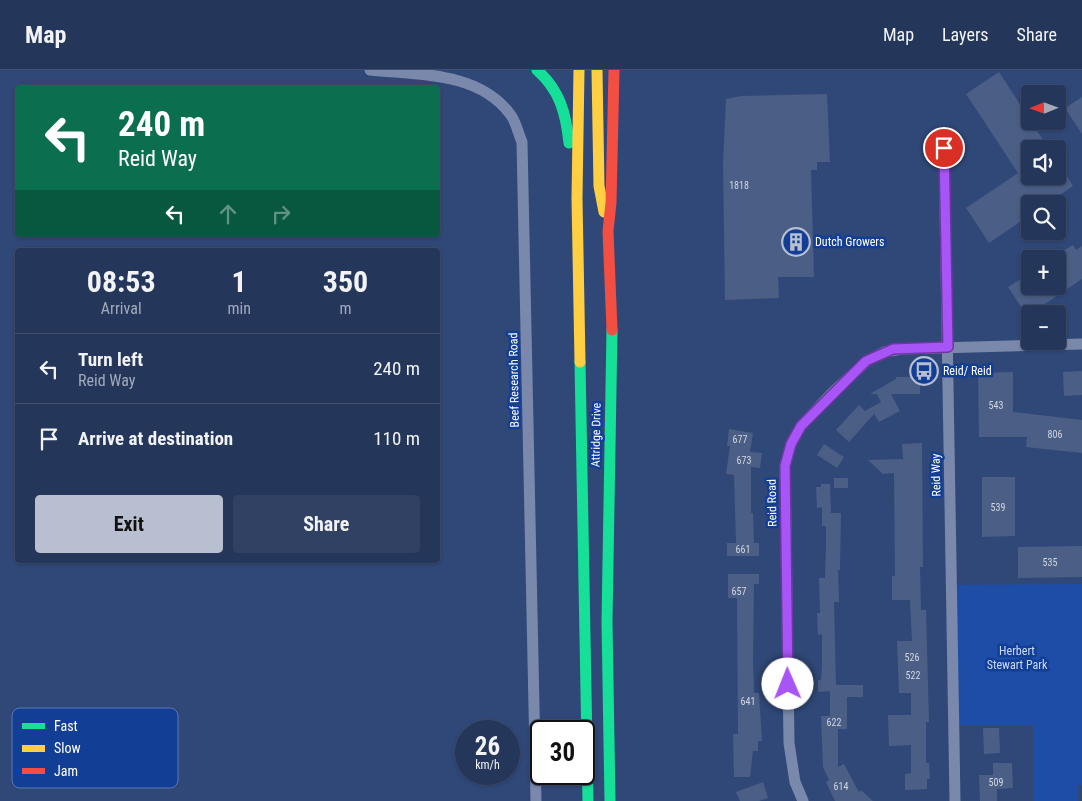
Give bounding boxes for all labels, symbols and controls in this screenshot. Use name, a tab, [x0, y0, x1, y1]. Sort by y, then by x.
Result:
text: Map	[25, 21, 66, 49]
text: Map	[883, 24, 914, 45]
text: Layers	[942, 24, 989, 45]
text: Share	[1017, 24, 1057, 45]
north arrow	[1021, 85, 1066, 130]
map controls	[1021, 85, 1066, 350]
text: 240 m	[118, 104, 205, 145]
icon: left	[35, 105, 100, 170]
pin	[923, 127, 965, 169]
icon: arrive	[930, 134, 958, 162]
button: sound	[1021, 140, 1066, 185]
text: Reid Way	[118, 146, 197, 171]
house number: 1818	[729, 180, 749, 191]
button: search	[1021, 195, 1066, 240]
icon: left	[161, 200, 189, 228]
icon: ahead	[214, 200, 242, 228]
icon: right	[267, 200, 295, 228]
building icon: Dutch Growers	[781, 227, 811, 257]
place label: Dutch Growers	[815, 235, 885, 249]
button: +	[1021, 250, 1066, 295]
text: 08:53	[87, 264, 156, 299]
text: 1	[232, 264, 247, 299]
text: 350	[323, 264, 368, 299]
text: Arrival	[101, 299, 142, 318]
text: min	[227, 299, 251, 318]
text: m	[339, 299, 351, 318]
button: −	[1021, 305, 1066, 350]
street label: Beef Research Road	[506, 332, 522, 428]
text: Turn left	[78, 348, 143, 371]
icon: left	[35, 355, 63, 383]
bus stop icon: Reid/ Reid	[909, 356, 939, 386]
text: 240 m	[373, 357, 420, 380]
place label: Reid/ Reid	[943, 364, 992, 378]
text: Reid Way	[78, 371, 135, 390]
house number: 543	[989, 400, 1003, 411]
street label: Attridge Drive	[588, 402, 604, 467]
icon: arrive	[35, 425, 63, 453]
text: Arrive at destination	[78, 427, 233, 450]
text: 110 m	[373, 427, 420, 450]
house number: 806	[1048, 429, 1062, 440]
house number: 677	[733, 434, 747, 445]
street label: Reid Way	[929, 453, 943, 497]
house number: 673	[737, 455, 751, 466]
street label: Reid Road	[765, 479, 779, 527]
button: Exit	[35, 495, 223, 553]
button: Share	[233, 495, 420, 553]
house number: 539	[991, 502, 1005, 513]
house number: 661	[736, 544, 750, 555]
house number: 535	[1043, 557, 1057, 568]
house number: 657	[732, 586, 746, 597]
park label: Herbert Stewart Park	[987, 644, 1048, 672]
house number: 526	[905, 652, 919, 663]
position arrow	[761, 657, 813, 709]
house number: 522	[906, 670, 920, 681]
house number: 641	[741, 696, 755, 707]
legend	[12, 708, 178, 788]
house number: 622	[827, 717, 841, 728]
text: Fast	[54, 718, 78, 734]
speed limit sign: 30	[530, 720, 595, 785]
text: 26	[475, 732, 500, 761]
text: Slow	[54, 740, 81, 756]
text: km/h	[475, 758, 500, 772]
text: Jam	[54, 763, 78, 779]
house number: 509	[989, 777, 1003, 788]
house number: 614	[834, 781, 848, 792]

